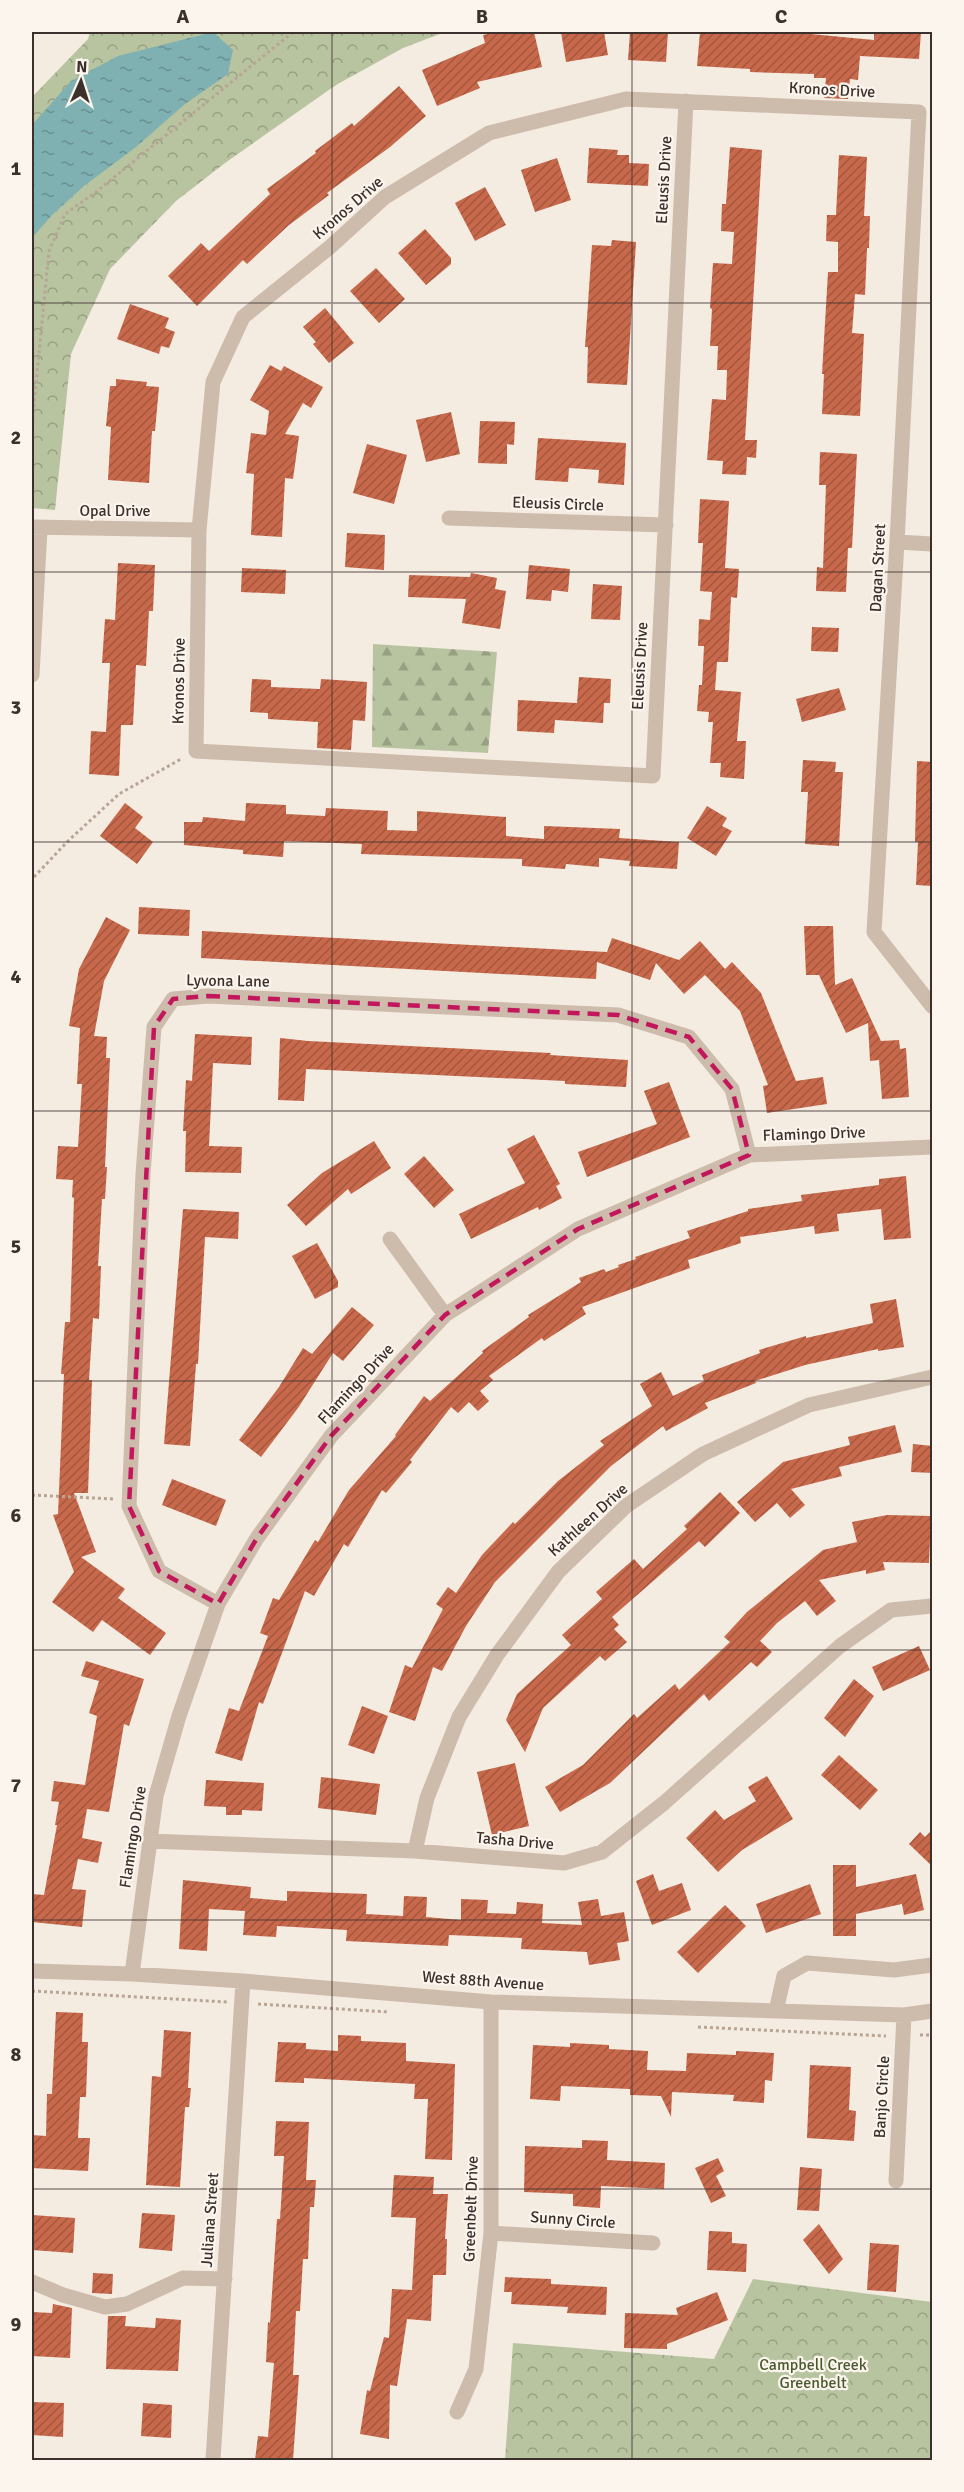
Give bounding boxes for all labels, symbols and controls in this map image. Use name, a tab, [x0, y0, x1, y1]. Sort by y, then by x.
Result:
text: A	[177, 4, 190, 29]
text: B	[476, 4, 488, 29]
text: C	[775, 4, 787, 29]
north arrow	[51, 51, 111, 111]
text: N	[76, 57, 88, 77]
street label: Kronos Drive	[788, 78, 876, 102]
street label: Eleusis Drive	[652, 136, 676, 224]
text: 1	[11, 156, 22, 181]
street label: Kronos Drive	[309, 172, 387, 244]
text: 2	[11, 425, 21, 450]
street label: Eleusis Circle	[512, 492, 604, 516]
street label: Opal Drive	[79, 501, 151, 521]
street label: Dagan Street	[866, 523, 890, 613]
street label: Eleusis Drive	[628, 622, 652, 710]
street label: Kronos Drive	[168, 637, 190, 725]
text: 3	[11, 695, 21, 720]
text: 4	[11, 964, 22, 989]
street label: Lyvona Lane	[186, 970, 270, 992]
street label: Flamingo Drive	[762, 1122, 866, 1146]
text: 5	[11, 1234, 21, 1259]
street label: Flamingo Drive	[314, 1339, 398, 1429]
street label: Kathleen Drive	[544, 1479, 632, 1561]
text: 6	[11, 1503, 22, 1528]
text: 7	[11, 1773, 22, 1798]
street label: Flamingo Drive	[115, 1785, 151, 1889]
street label: Tasha Drive	[475, 1828, 555, 1854]
street label: West 88th Avenue	[421, 1967, 545, 1995]
text: 8	[11, 2042, 22, 2067]
street label: Banjo Circle	[870, 2055, 894, 2139]
street label: Greenbelt Drive	[459, 2155, 483, 2263]
street label: Juliana Street	[197, 2172, 223, 2268]
street label: Sunny Circle	[530, 2207, 616, 2233]
text: 9	[11, 2312, 22, 2337]
park label: Campbell Creek Greenbelt	[759, 2355, 867, 2393]

